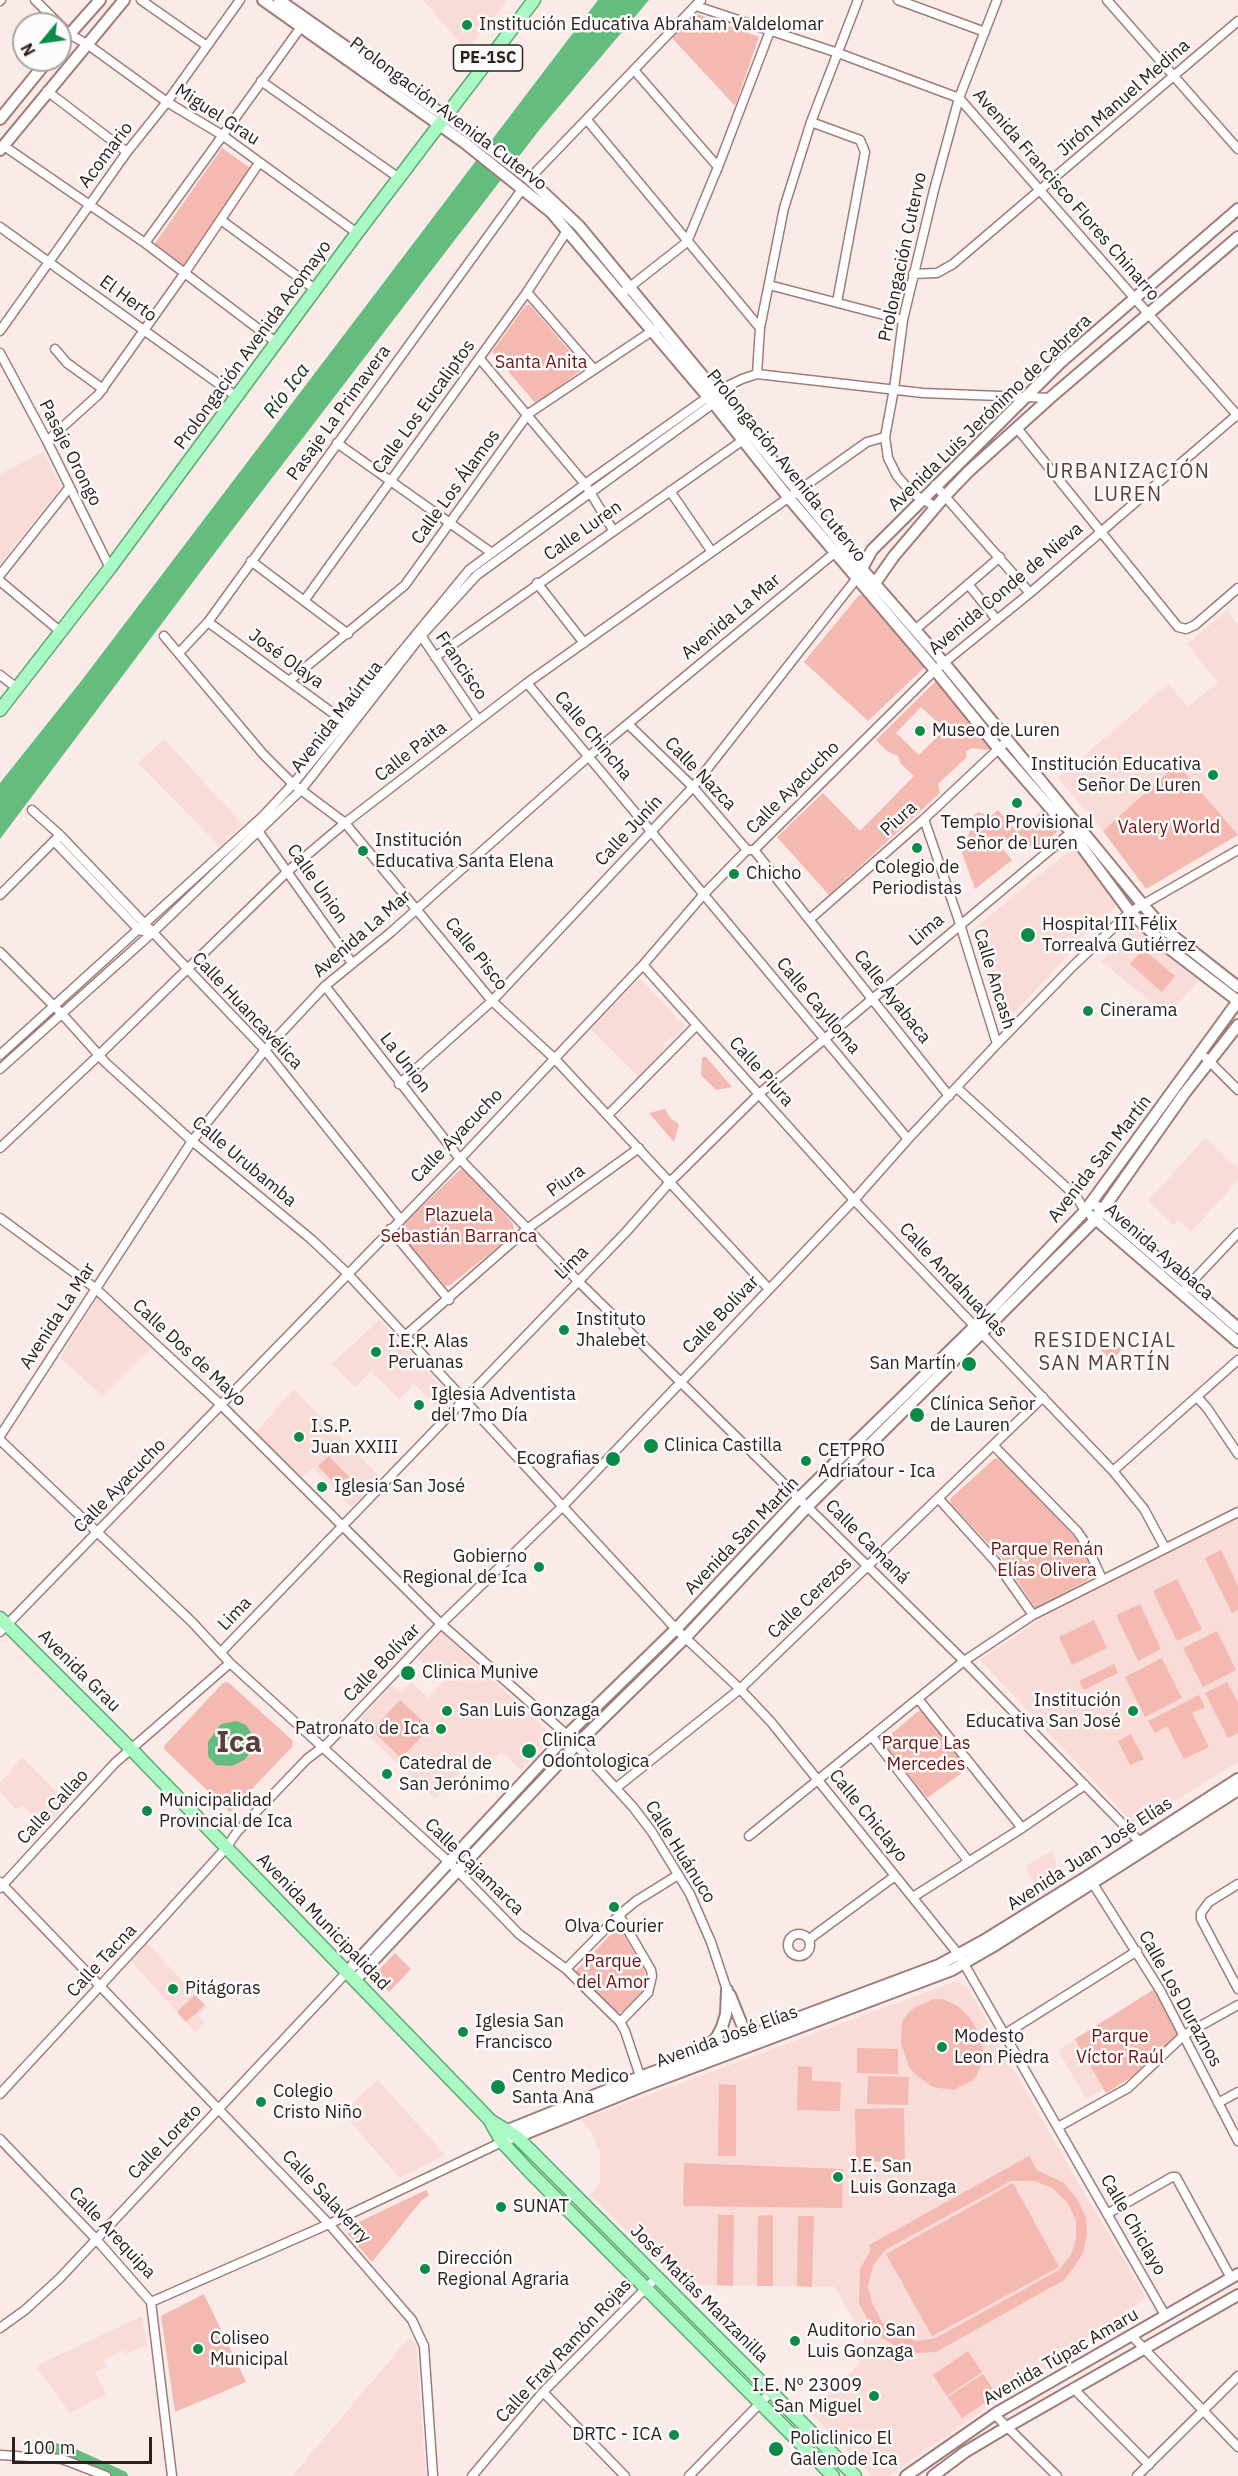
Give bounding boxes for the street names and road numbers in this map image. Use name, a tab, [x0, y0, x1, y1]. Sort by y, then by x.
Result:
street label: Prolongación Avenida Cutervo	[345, 33, 551, 195]
street label: Jirón Manuel Medina	[1054, 35, 1194, 161]
road number: PE-1SC	[454, 45, 522, 71]
street label: Miguel Grau	[171, 80, 263, 150]
street label: Avenida Francisco Flores Chinarro	[968, 85, 1164, 305]
street label: Acomario	[74, 118, 138, 192]
street label: Prolongación Cutervo	[874, 170, 932, 344]
street label: Prolongación Avenida Acomayo	[170, 236, 336, 454]
street label: El Herto	[95, 271, 161, 327]
street label: Avenida Luis Jerónimo de Cabrera	[884, 310, 1096, 516]
street label: Calle Los Eucaliptos	[368, 336, 480, 478]
street label: Pasaje La Primavera	[283, 341, 395, 485]
street label: Prolongación Avenida Cutervo	[702, 365, 870, 567]
street label: Pasaje Orongo	[34, 396, 106, 510]
street label: Calle Los Álamos	[407, 425, 505, 549]
street label: Calle Luren	[540, 496, 626, 566]
street label: Avenida Conde de Nieva	[924, 518, 1088, 660]
street label: Avenida La Mar	[677, 569, 785, 665]
street label: José Olaya	[244, 625, 328, 693]
street label: Francisco	[430, 628, 492, 704]
street label: Avenida Maúrtua	[287, 657, 387, 777]
street label: Calle Chincha	[549, 687, 637, 785]
street label: Calle Paita	[371, 717, 451, 787]
street label: Calle Nazca	[660, 733, 740, 815]
street label: Calle Ayacucho	[742, 737, 844, 839]
street label: Calle Junín	[591, 791, 667, 871]
street label: Piura	[876, 797, 922, 841]
street label: Calle Union	[282, 840, 352, 928]
street label: Avenida La Mar	[309, 886, 415, 982]
street label: Lima	[905, 909, 949, 951]
street label: Calle Pisco	[440, 913, 512, 995]
street label: Calle Ancash	[968, 926, 1020, 1032]
street label: Calle Ayabaca	[849, 946, 935, 1048]
street label: Calle Huancavélica	[187, 948, 307, 1074]
street label: Calle Caylloma	[771, 953, 865, 1059]
street label: La Union	[375, 1029, 435, 1097]
street label: Calle Piura	[724, 1033, 798, 1111]
street label: Calle Ayacucho	[407, 1084, 507, 1188]
street label: Avenida San Martín	[1044, 1091, 1156, 1227]
street label: Calle Urubamba	[187, 1112, 301, 1212]
street label: Piura	[543, 1160, 589, 1202]
street label: Avenida Ayabaca	[1100, 1199, 1218, 1305]
street label: Calle Andahuaylas	[894, 1218, 1012, 1342]
street label: Lima	[551, 1242, 593, 1284]
street label: Avenida La Mar	[16, 1259, 100, 1373]
street label: Calle Bolívar	[678, 1271, 764, 1359]
street label: Calle Dos de Mayo	[128, 1295, 250, 1411]
street label: Calle Ayacucho	[70, 1434, 170, 1538]
street label: Avenida San Martín	[680, 1473, 804, 1599]
street label: Calle Camaná	[820, 1495, 914, 1589]
street label: Calle Cerezos	[763, 1552, 857, 1644]
street label: Lima	[214, 1593, 256, 1635]
street label: Calle Bolívar	[339, 1619, 425, 1707]
street label: Avenida Grau	[33, 1625, 125, 1717]
street label: Calle Callao	[13, 1765, 93, 1849]
street label: Calle Chiclayo	[824, 1765, 912, 1867]
street label: Avenida Juan José Elías	[1003, 1792, 1177, 1916]
street label: Calle Huánuco	[640, 1797, 720, 1907]
street label: Calle Cajamarca	[420, 1814, 528, 1920]
street label: Avenida Municipalidad	[252, 1849, 394, 1995]
street label: Calle Tacna	[63, 1920, 141, 2002]
street label: Calle Los Duraznos	[1134, 1927, 1226, 2071]
street label: Avenida José Elías	[653, 2001, 801, 2073]
street label: Calle Loreto	[124, 2100, 206, 2184]
street label: Calle Salaverry	[277, 2146, 375, 2248]
street label: Calle Chiclayo	[1095, 2171, 1171, 2279]
street label: Calle Arequipa	[64, 2183, 160, 2283]
street label: José Matías Manzanilla	[626, 2221, 772, 2367]
street label: Calle Fray Ramón Rojas	[492, 2275, 636, 2427]
street label: Avenida Túpac Amaru	[980, 2304, 1142, 2410]

